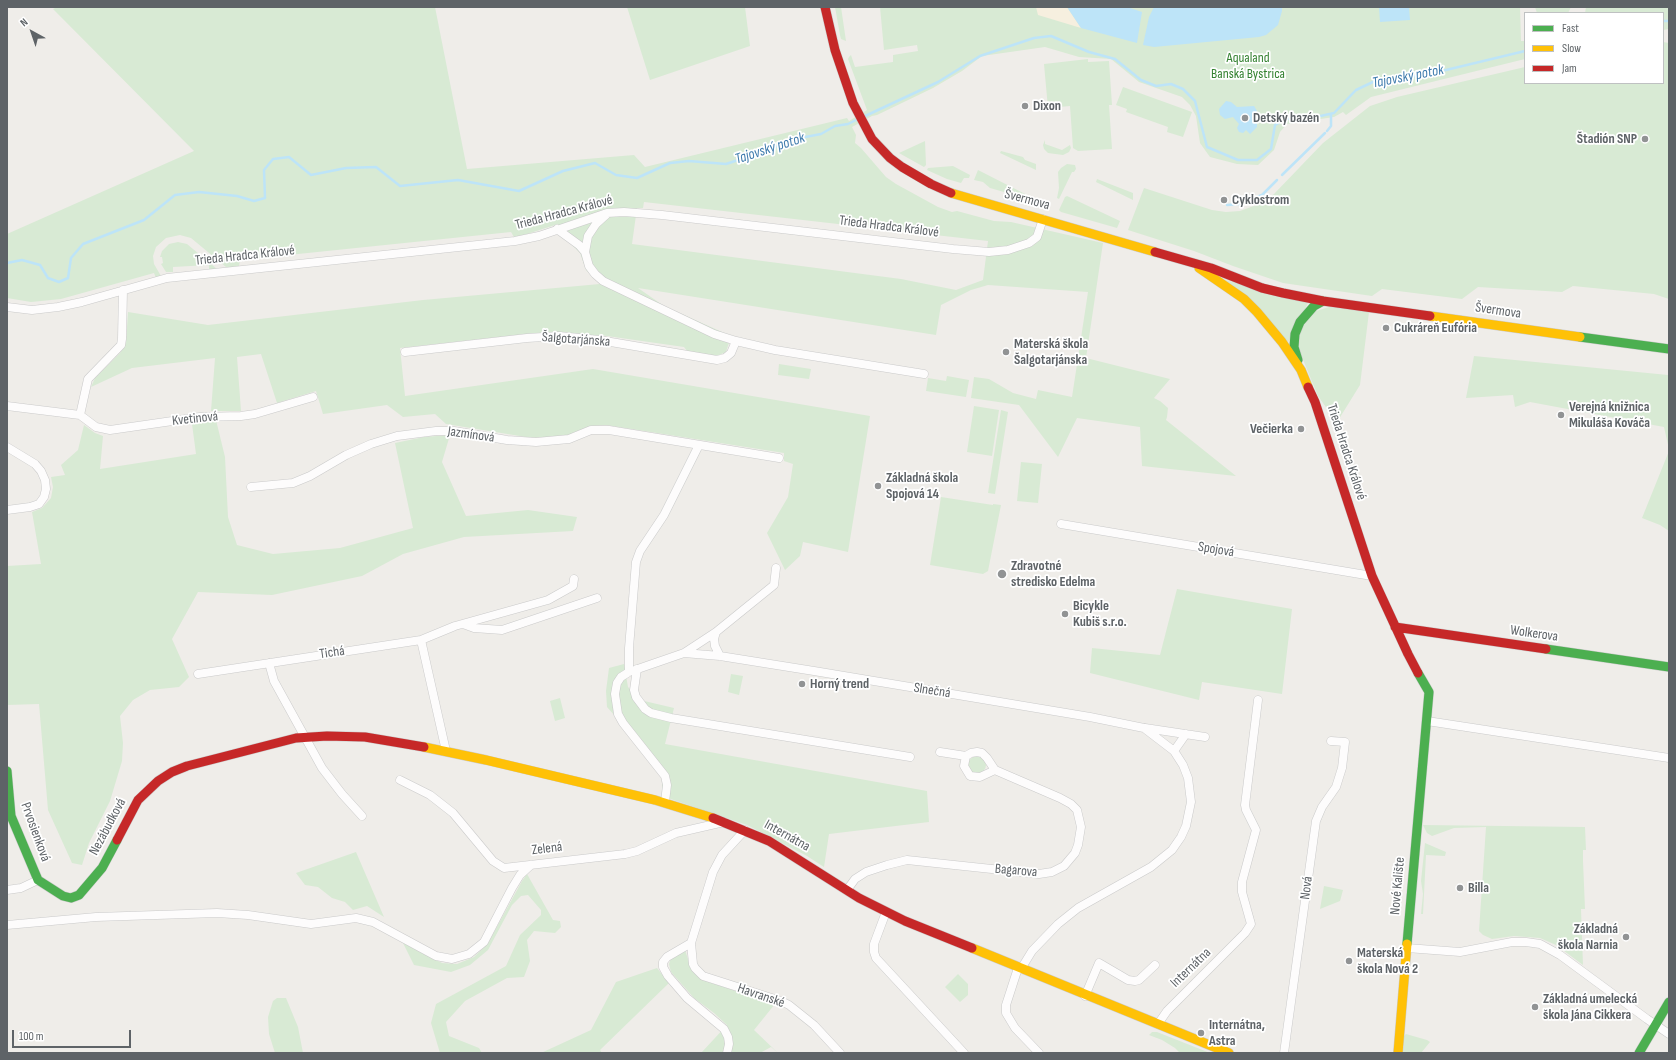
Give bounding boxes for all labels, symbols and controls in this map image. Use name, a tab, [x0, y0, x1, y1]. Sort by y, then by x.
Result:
north arrow	[12, 12, 52, 52]
legend	[1524, 12, 1664, 84]
text: N	[18, 16, 30, 29]
text: Fast	[1562, 21, 1579, 36]
text: Slow	[1562, 41, 1581, 56]
park label: Aqualand Banská Bystrica	[1211, 50, 1285, 82]
water label: Tajovský potok	[1371, 61, 1445, 93]
text: Jam	[1562, 61, 1577, 76]
place label: Dixon	[1033, 98, 1061, 114]
marker: Dixon	[1020, 101, 1030, 111]
place label: Detský bazén	[1253, 110, 1319, 126]
marker: Detský bazén	[1240, 113, 1250, 123]
water label: Tajovský potok	[733, 129, 807, 169]
place label: Štadión SNP	[1577, 131, 1637, 147]
marker: Štadión SNP	[1640, 134, 1650, 144]
street label: Švermova	[1003, 186, 1051, 214]
street label: Trieda Hradca Králové	[513, 192, 615, 234]
place label: Cyklostrom	[1232, 192, 1289, 208]
marker: Cyklostrom	[1219, 195, 1229, 205]
street label: Trieda Hradca Králové	[838, 213, 940, 241]
street label: Trieda Hradca Králové	[194, 242, 296, 270]
street label: Švermova	[1474, 299, 1522, 323]
place label: Cukráreň Eufória	[1394, 320, 1477, 336]
marker: Cukráreň Eufória	[1381, 323, 1391, 333]
street label: Šalgotarjánska	[541, 329, 611, 351]
place label: Materská škola Šalgotarjánska	[1014, 336, 1088, 368]
marker: Materská škola Šalgotarjánska	[1001, 347, 1011, 357]
place label: Verejná knižnica Mikuláša Kováča	[1569, 399, 1650, 432]
street label: Trieda Hradca Králové	[1323, 402, 1369, 502]
street label: Kvetinová	[171, 408, 219, 430]
marker: Verejná knižnica Mikuláša Kováča	[1556, 410, 1566, 420]
place label: Večierka	[1250, 421, 1293, 437]
street label: Jazmínová	[446, 423, 496, 447]
marker: Večierka	[1296, 424, 1306, 434]
place label: Základná škola Spojová 14	[886, 470, 958, 502]
marker: Základná škola Spojová 14	[873, 481, 883, 491]
street label: Spojová	[1197, 539, 1235, 561]
place label: Zdravotné stredisko Edelma	[1011, 558, 1095, 590]
marker: Zdravotné stredisko Edelma	[996, 568, 1008, 580]
place label: Bicykle Kubiš s.r.o.	[1073, 598, 1127, 630]
marker: Bicykle Kubiš s.r.o.	[1060, 609, 1070, 619]
street label: Wolkerova	[1509, 622, 1559, 646]
street label: Tichá	[318, 643, 346, 663]
place label: Horný trend	[810, 676, 869, 692]
marker: Horný trend	[797, 679, 807, 689]
street label: Slnečná	[912, 680, 952, 702]
street label: Nezábudková	[86, 796, 130, 858]
street label: Prvosienková	[17, 800, 53, 864]
street label: Internátna	[761, 817, 813, 855]
street label: Zelená	[531, 839, 563, 859]
street label: Nové Kalište	[1387, 856, 1409, 916]
street label: Bagarova	[994, 861, 1038, 881]
street label: Nová	[1297, 875, 1317, 901]
place label: Billa	[1468, 880, 1489, 896]
marker: Billa	[1455, 883, 1465, 893]
place label: Základná škola Narnia	[1558, 921, 1618, 954]
marker: Základná škola Narnia	[1621, 932, 1631, 942]
street label: Internátna	[1167, 945, 1215, 991]
place label: Materská škola Nová 2	[1357, 945, 1418, 978]
marker: Materská škola Nová 2	[1344, 956, 1354, 966]
street label: Havranské	[735, 980, 787, 1012]
place label: Základná umelecká škola Jána Cikkera	[1543, 991, 1637, 1024]
marker: Základná umelecká škola Jána Cikkera	[1530, 1002, 1540, 1012]
place label: Internátna, Astra	[1209, 1017, 1265, 1050]
scale bar	[14, 1022, 133, 1048]
marker: Internátna, Astra	[1196, 1028, 1206, 1038]
text: 100 m	[19, 1029, 44, 1044]

